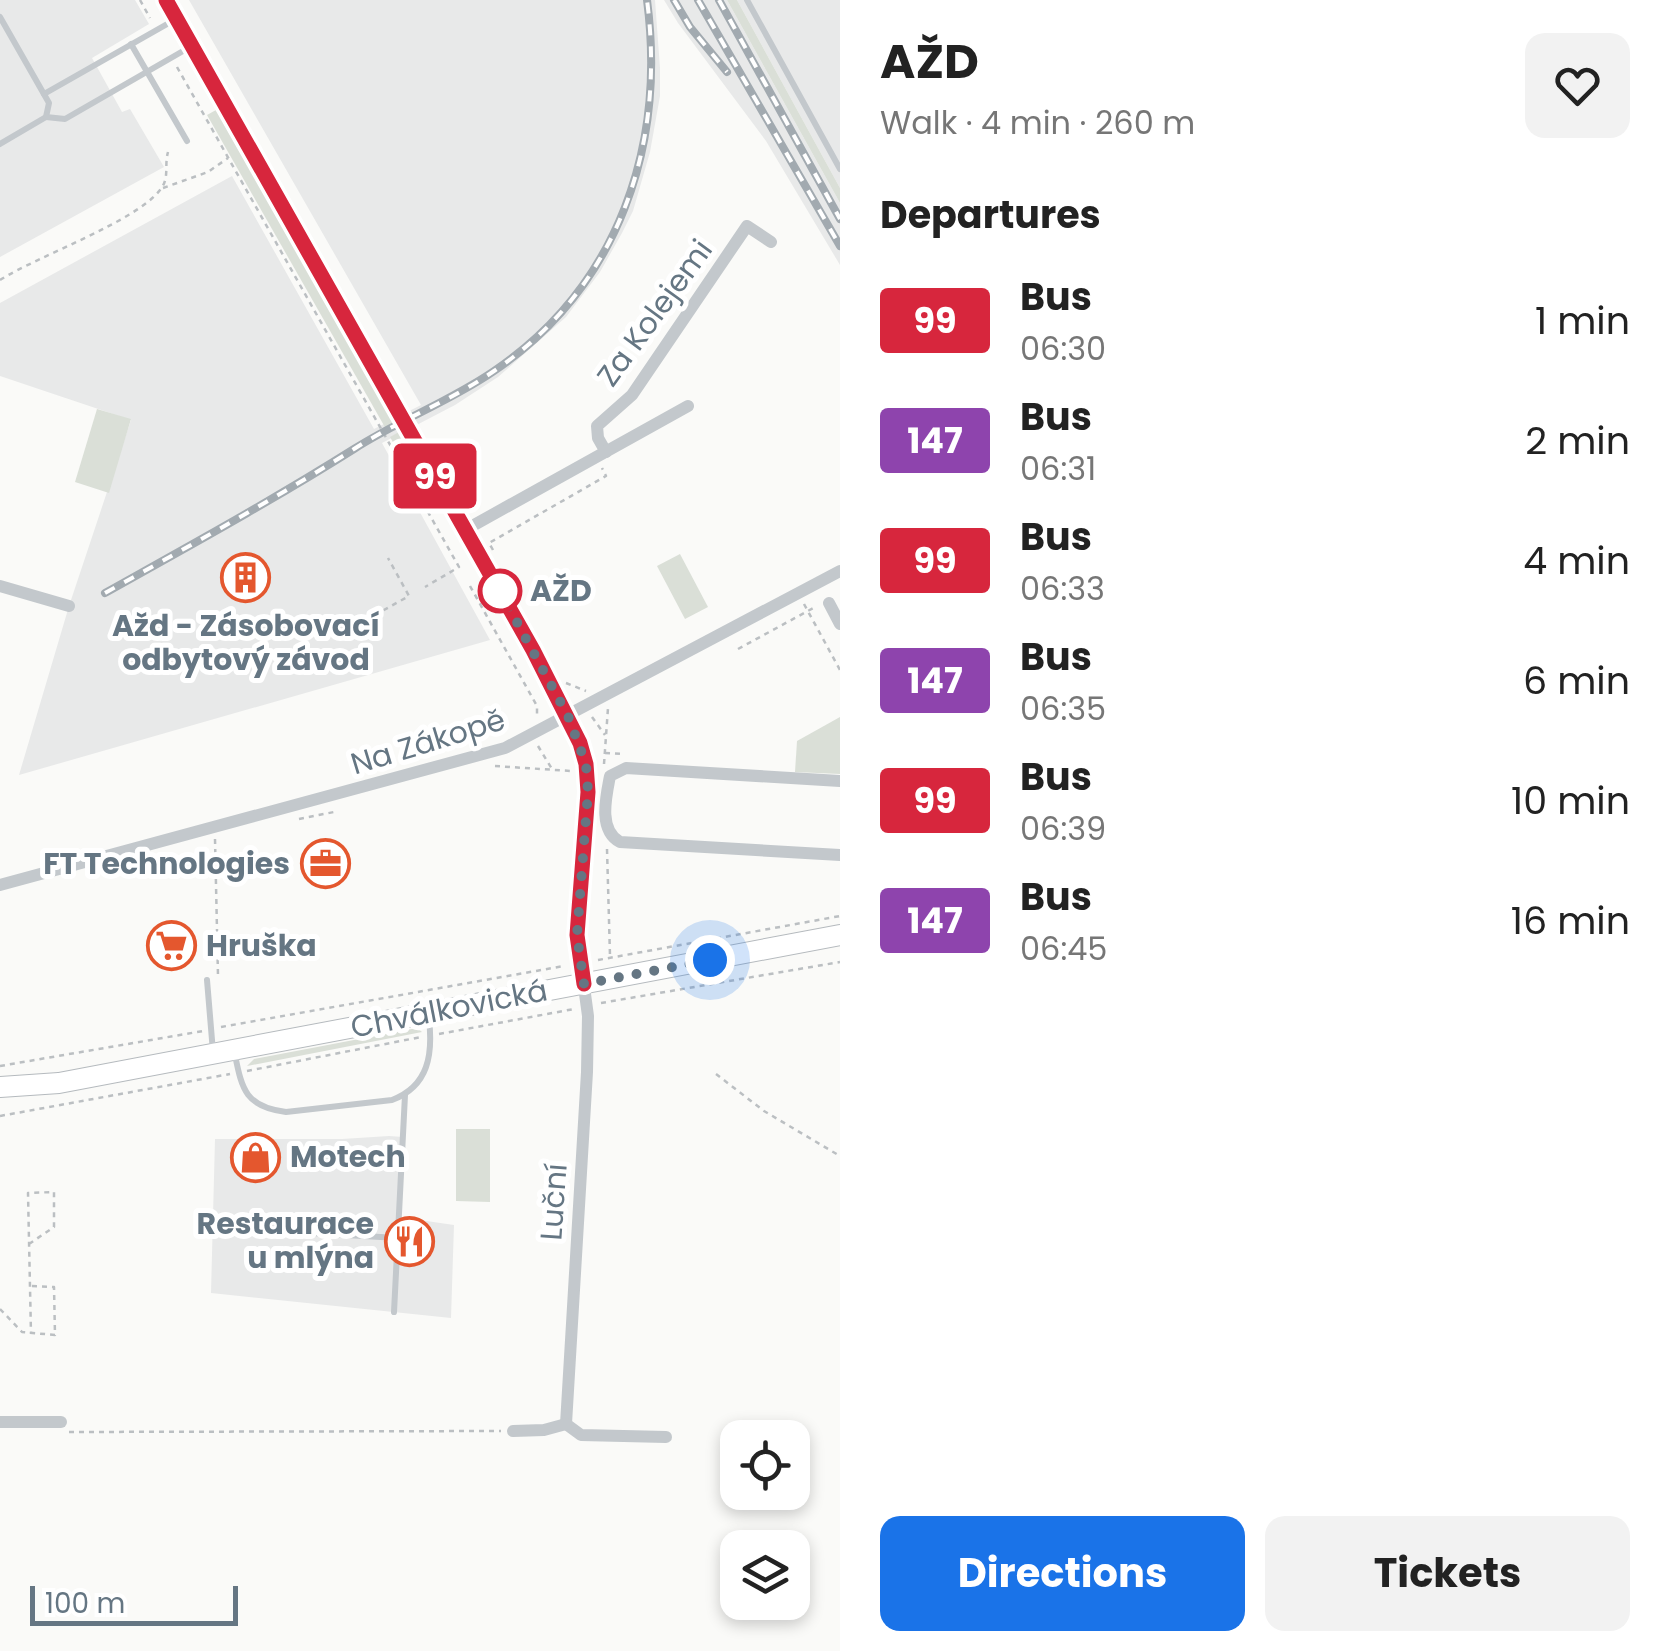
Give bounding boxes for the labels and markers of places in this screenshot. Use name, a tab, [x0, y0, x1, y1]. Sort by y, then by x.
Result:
building icon: Ažd - Zásobovací odbytový závod	[220, 551, 272, 603]
place label: AŽD	[530, 569, 592, 612]
marker: AŽD	[479, 570, 521, 612]
place label: Ažd - Zásobovací odbytový závod	[112, 604, 380, 681]
office icon: FT Technologies	[299, 838, 351, 890]
place label: FT Technologies	[43, 842, 290, 885]
supermarket icon: Hruška	[145, 920, 197, 972]
place label: Hruška	[206, 924, 317, 967]
shop icon: Motech	[229, 1131, 281, 1183]
place label: Motech	[290, 1135, 406, 1178]
place label: Restaurace u mlýna	[197, 1202, 374, 1279]
restaurant icon: Restaurace u mlýna	[383, 1215, 435, 1267]

